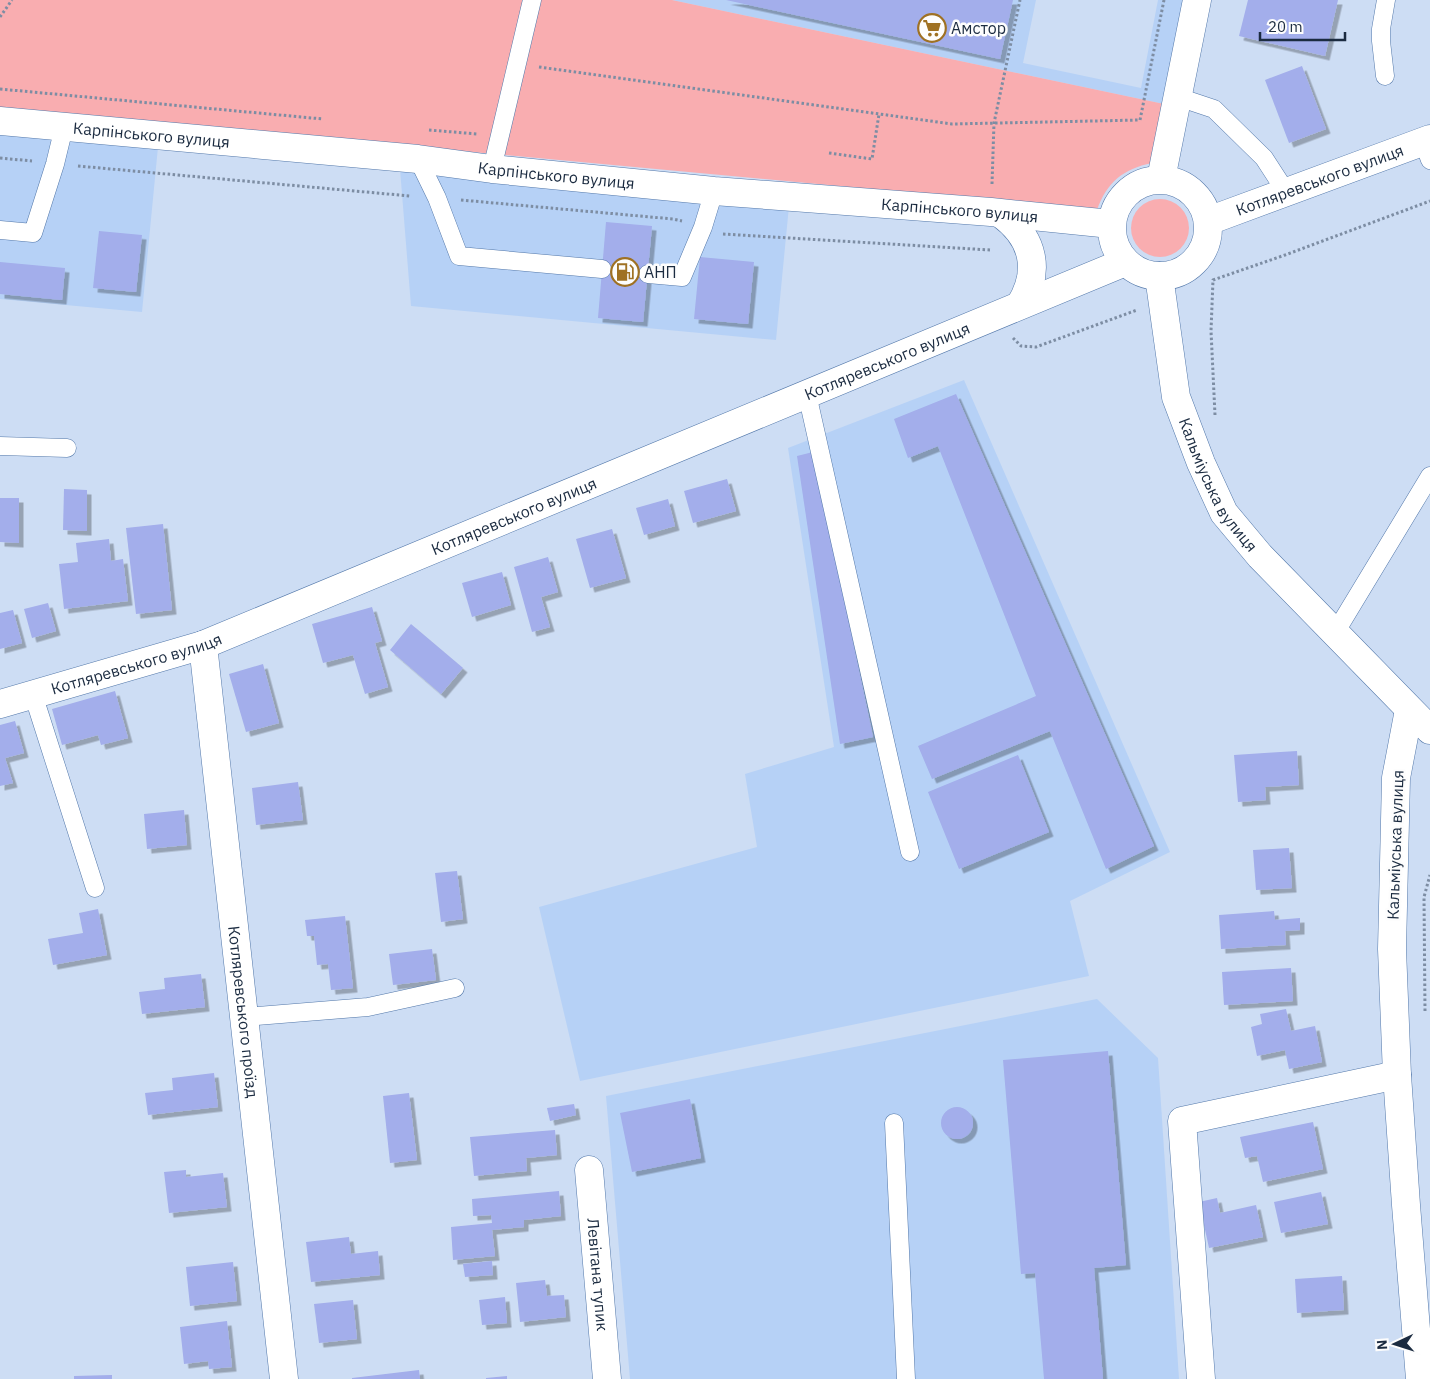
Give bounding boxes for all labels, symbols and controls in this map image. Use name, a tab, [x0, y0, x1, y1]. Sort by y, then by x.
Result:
scale bar	[1260, 10, 1345, 42]
supermarket icon: Амстор	[917, 13, 947, 43]
text: 20 m	[1268, 17, 1303, 36]
place label: Амстор	[951, 18, 1006, 38]
street label: Карпінського вулиця	[72, 118, 231, 152]
street label: Котляревського вулиця	[1233, 140, 1406, 220]
street label: Карпінського вулиця	[477, 157, 636, 193]
street label: Карпінського вулиця	[881, 194, 1039, 227]
fuel station icon: АНП	[610, 257, 640, 287]
place label: АНП	[644, 262, 677, 282]
street label: Котляревського вулиця	[801, 318, 973, 404]
street label: Кальміуська вулиця	[1175, 415, 1262, 556]
street label: Котляревського вулиця	[428, 473, 600, 559]
street label: Котляревського вулиця	[48, 628, 225, 699]
street label: Кальміуська вулиця	[1382, 770, 1408, 920]
street label: Котляревського проїзд	[224, 925, 263, 1099]
street label: Левітана тупик	[583, 1217, 613, 1332]
north arrow	[1370, 1319, 1420, 1369]
text: N	[1373, 1339, 1391, 1351]

